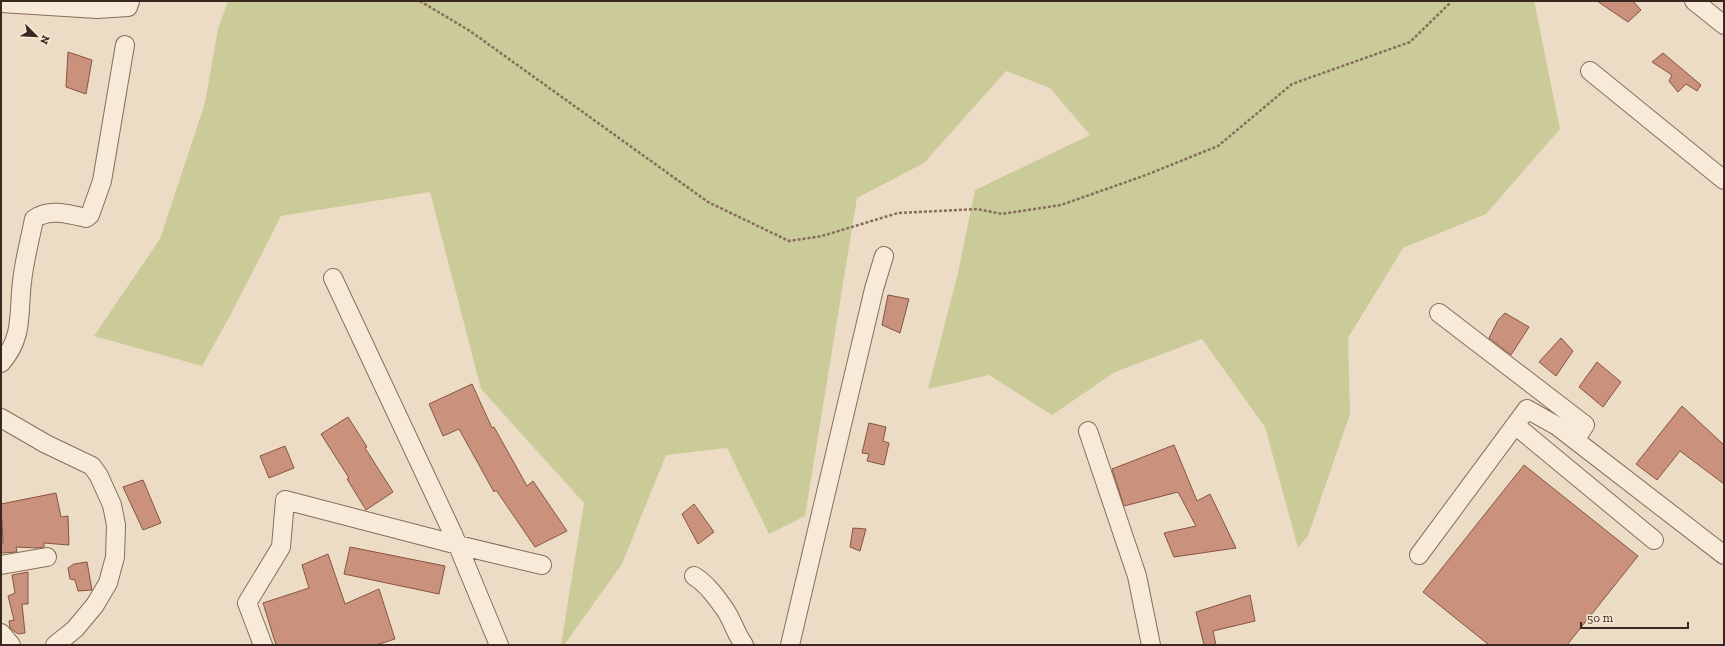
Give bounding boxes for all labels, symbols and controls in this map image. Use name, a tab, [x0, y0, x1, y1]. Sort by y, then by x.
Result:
north arrow	[16, 16, 56, 56]
text: N	[37, 33, 52, 47]
scale bar	[1581, 604, 1688, 630]
text: 50 m	[1587, 611, 1614, 625]

